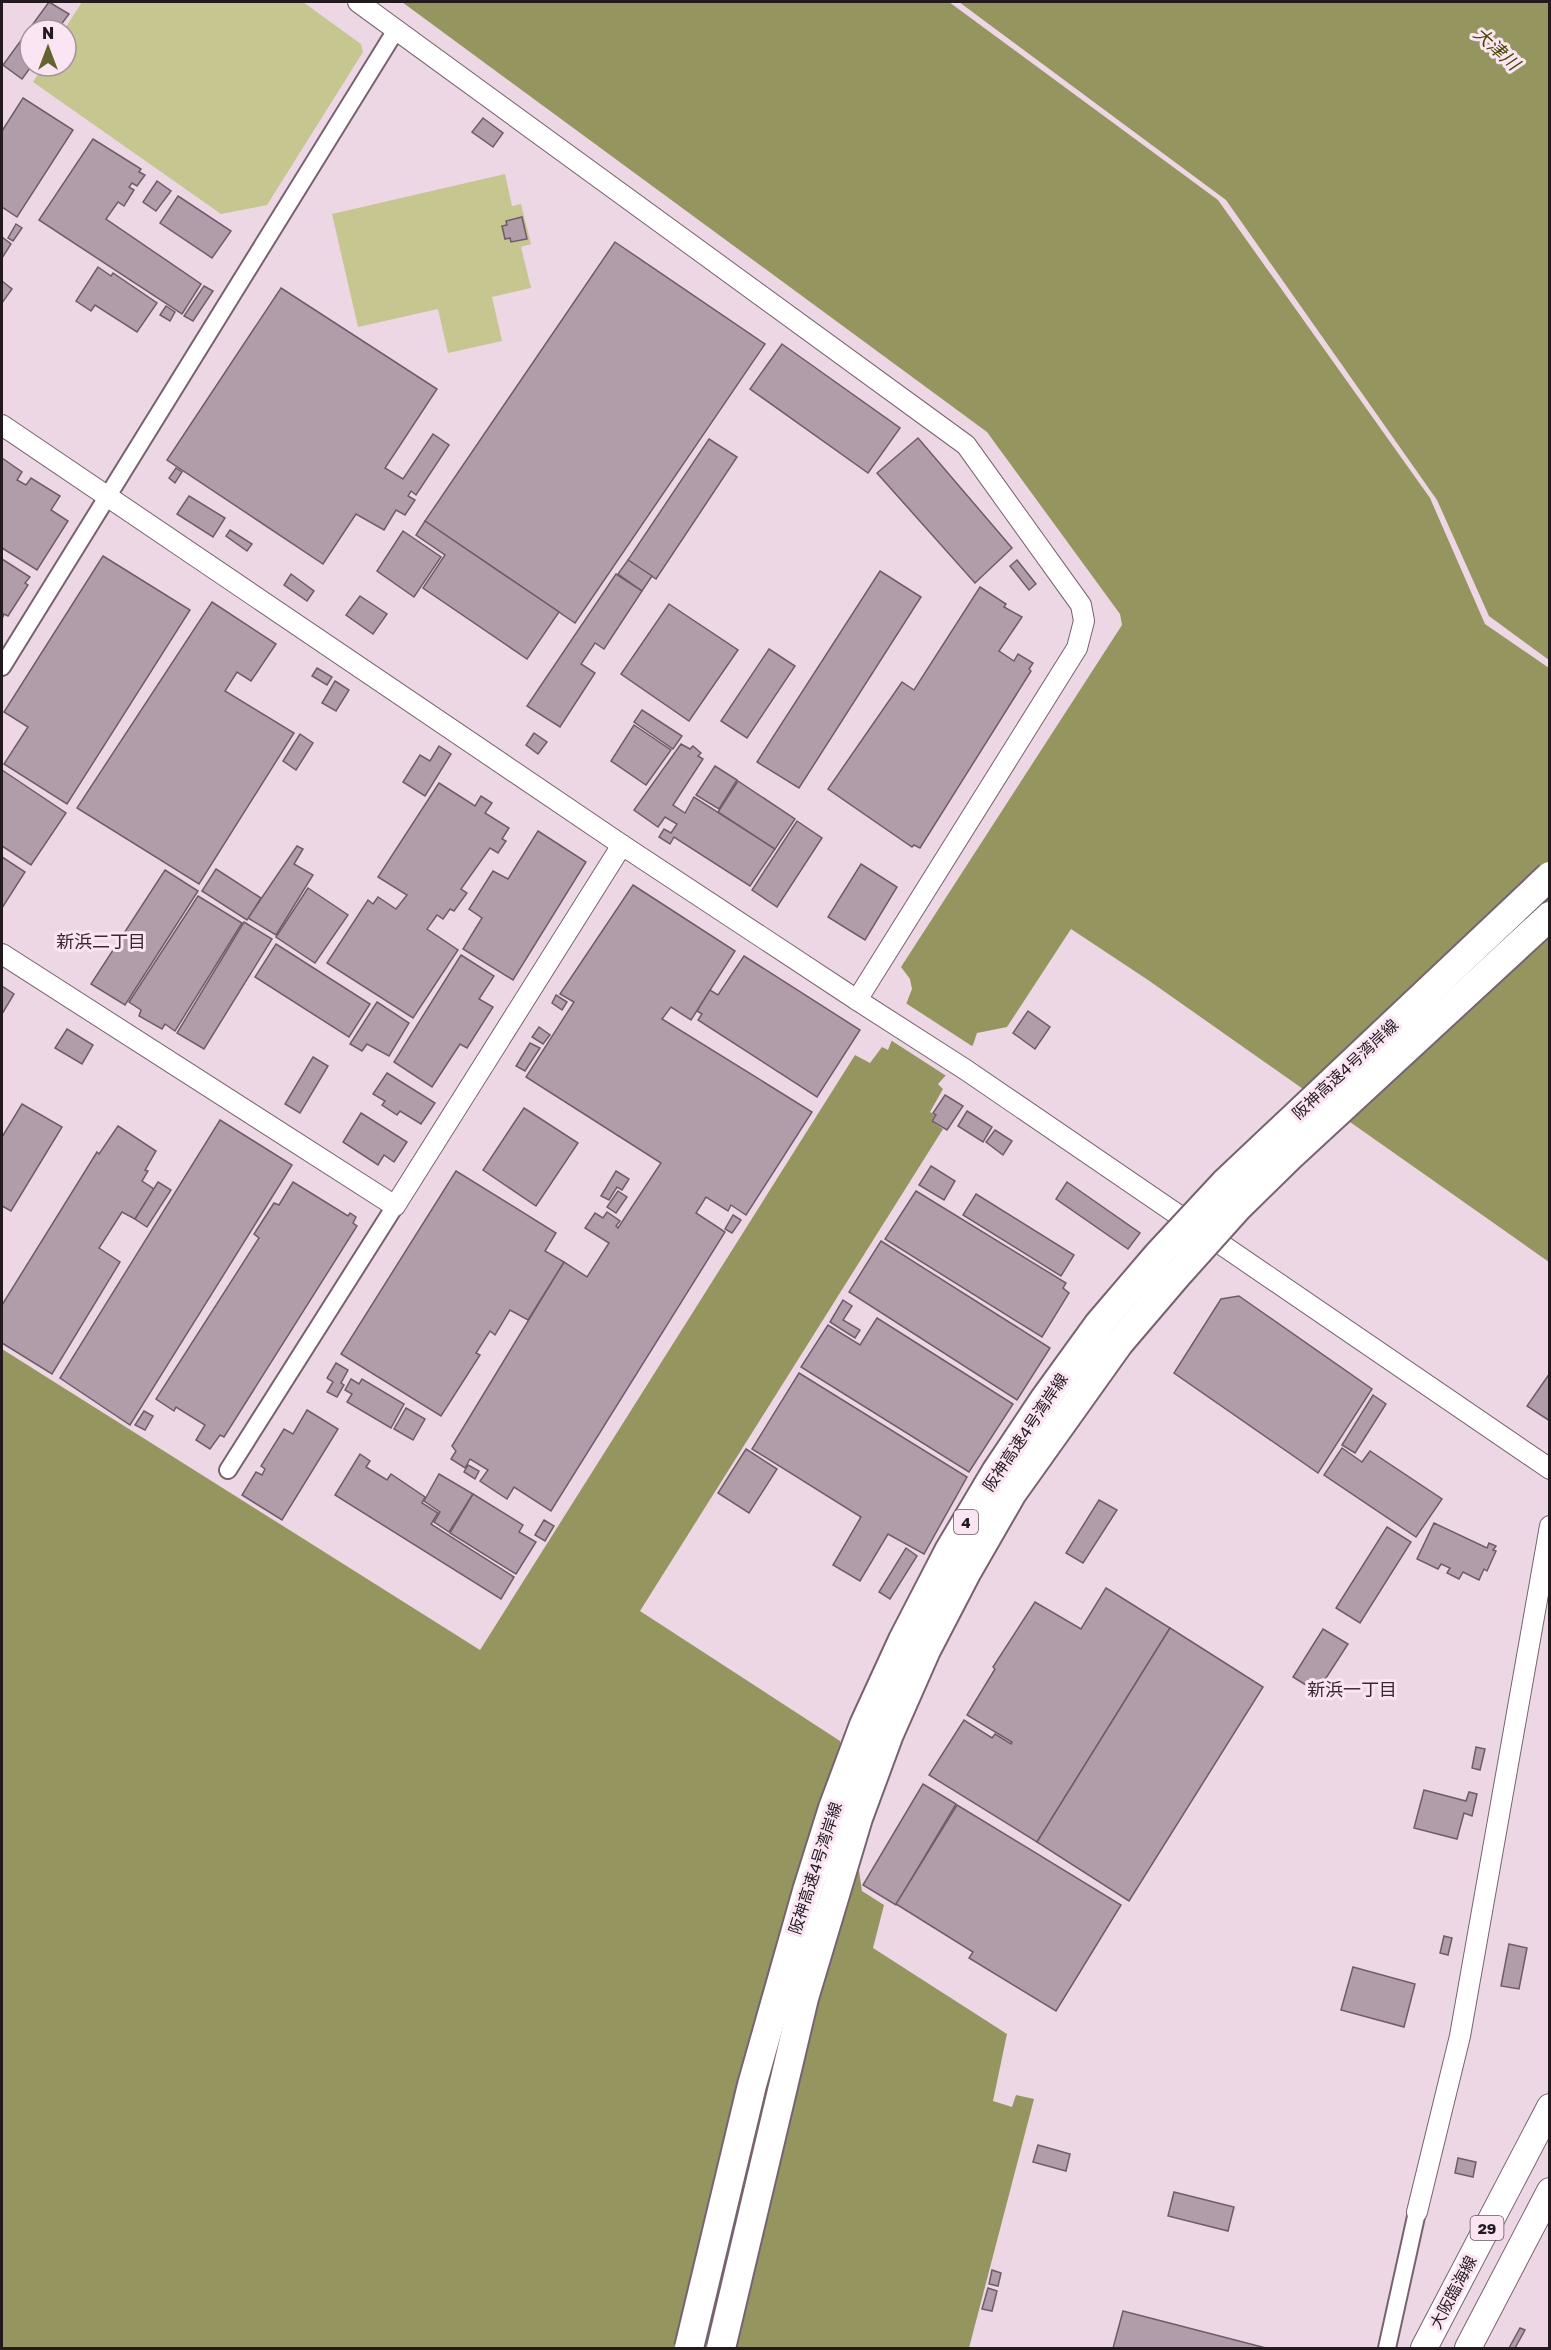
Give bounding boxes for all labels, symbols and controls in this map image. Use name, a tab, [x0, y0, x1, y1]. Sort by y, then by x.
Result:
north arrow	[18, 18, 78, 78]
water label: 大津川	[1470, 22, 1526, 76]
text: N	[42, 23, 54, 43]
district label: 新浜二丁目	[56, 930, 146, 952]
street label: 阪神高速4号湾岸線	[1288, 1015, 1402, 1123]
street label: 阪神高速4号湾岸線	[978, 1369, 1072, 1495]
road number: 4	[954, 1510, 978, 1534]
district label: 新浜一丁目	[1307, 1678, 1397, 1700]
street label: 阪神高速4号湾岸線	[784, 1799, 846, 1937]
road number: 29	[1470, 2216, 1504, 2240]
street label: 大阪臨海線	[1425, 2252, 1481, 2332]

